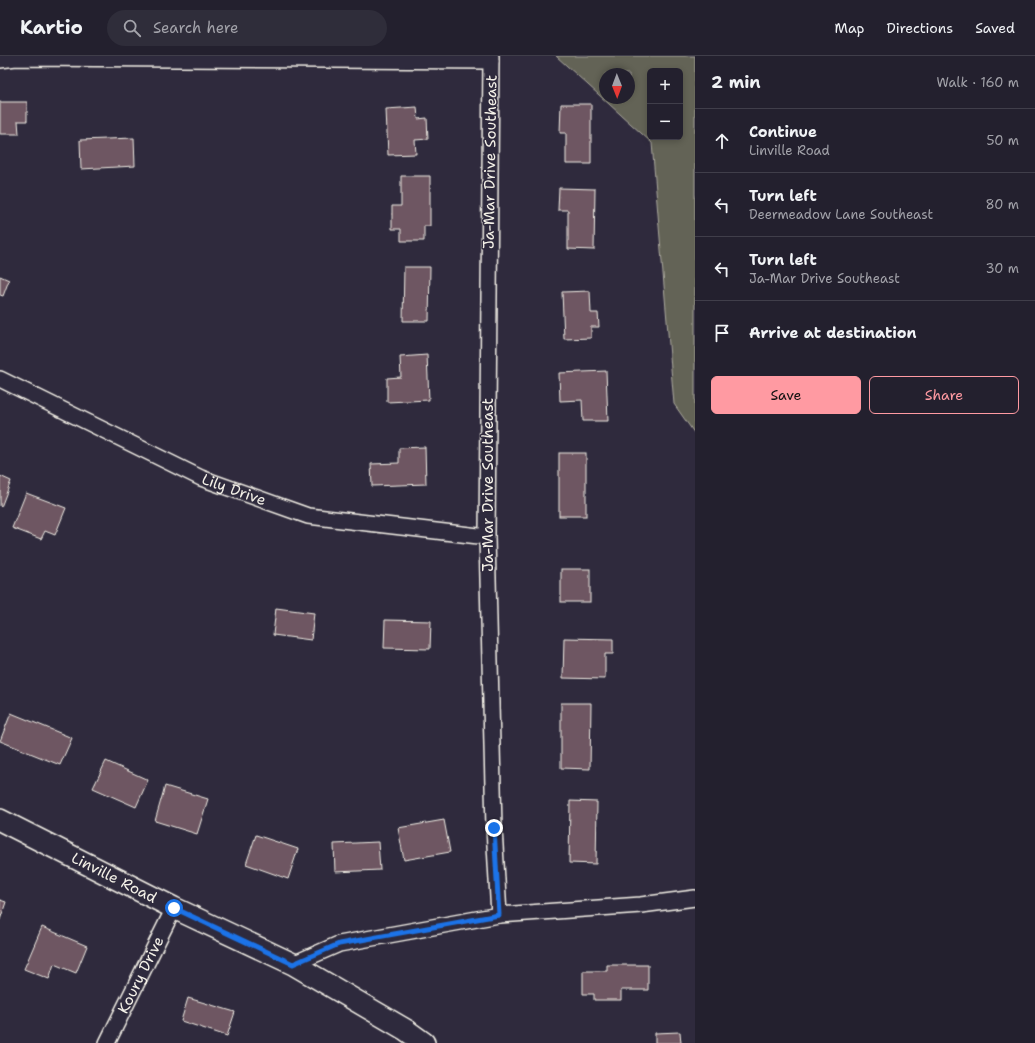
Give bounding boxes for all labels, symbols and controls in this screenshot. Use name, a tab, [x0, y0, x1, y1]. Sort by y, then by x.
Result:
search box	[107, 10, 387, 46]
text: Kartio	[20, 15, 83, 40]
icon: search	[121, 17, 143, 39]
text: Search here	[153, 18, 239, 38]
text: Map	[835, 19, 865, 37]
text: Directions	[887, 19, 953, 37]
text: Saved	[975, 19, 1015, 37]
north arrow	[599, 68, 635, 104]
map controls	[647, 68, 683, 140]
button: +	[647, 68, 683, 104]
text: 2 min	[711, 71, 761, 93]
text: Walk · 160 m	[937, 74, 1019, 91]
street label: Ja-Mar Drive Southeast	[478, 75, 502, 249]
button: −	[647, 104, 683, 140]
text: Continue	[749, 122, 817, 142]
icon: ahead	[711, 130, 733, 152]
text: 50 m	[986, 132, 1019, 149]
text: Linville Road	[749, 142, 830, 159]
text: Turn left	[749, 186, 817, 206]
icon: left	[711, 194, 733, 216]
text: 80 m	[985, 196, 1019, 213]
text: Deermeadow Lane Southeast	[749, 206, 933, 223]
text: Turn left	[749, 250, 817, 270]
icon: left	[711, 258, 733, 280]
text: 30 m	[985, 260, 1019, 277]
text: Ja-Mar Drive Southeast	[749, 270, 900, 287]
icon: arrive	[711, 322, 733, 344]
text: Arrive at destination	[749, 323, 917, 343]
button: Save	[711, 376, 861, 414]
button: Share	[869, 376, 1019, 414]
street label: Ja-Mar Drive Southeast	[478, 398, 498, 572]
street label: Lily Drive	[199, 469, 269, 510]
route end	[485, 819, 503, 837]
street label: Linville Road	[68, 848, 161, 908]
route start	[165, 899, 183, 917]
street label: Koury Drive	[113, 933, 168, 1017]

